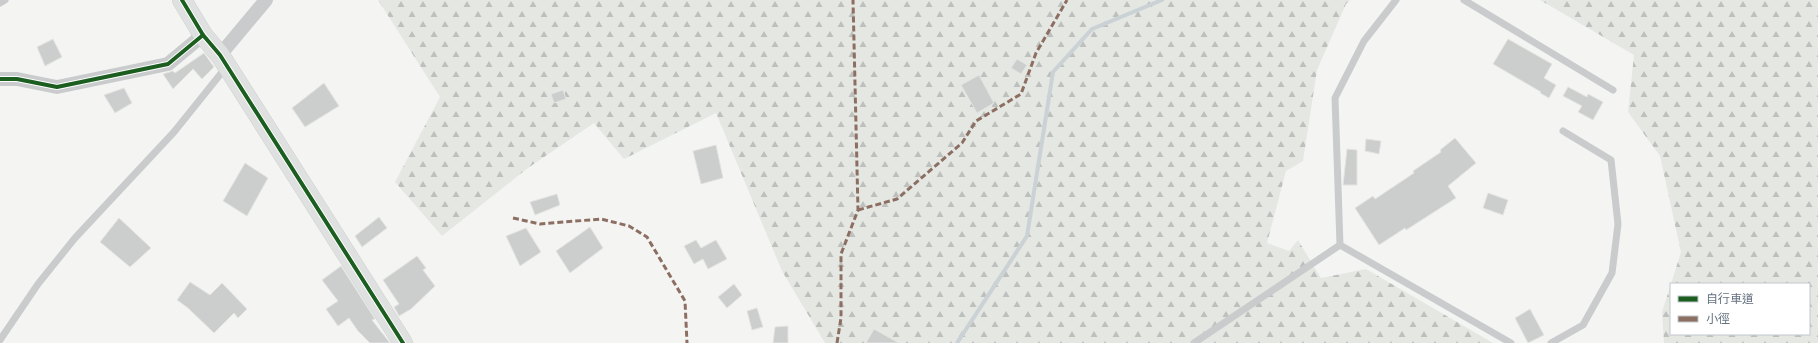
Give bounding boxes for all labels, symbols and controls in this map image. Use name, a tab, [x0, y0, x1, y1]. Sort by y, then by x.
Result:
legend	[1670, 283, 1810, 335]
text: 自行車道	[1706, 290, 1754, 307]
text: 小徑	[1706, 310, 1730, 327]

